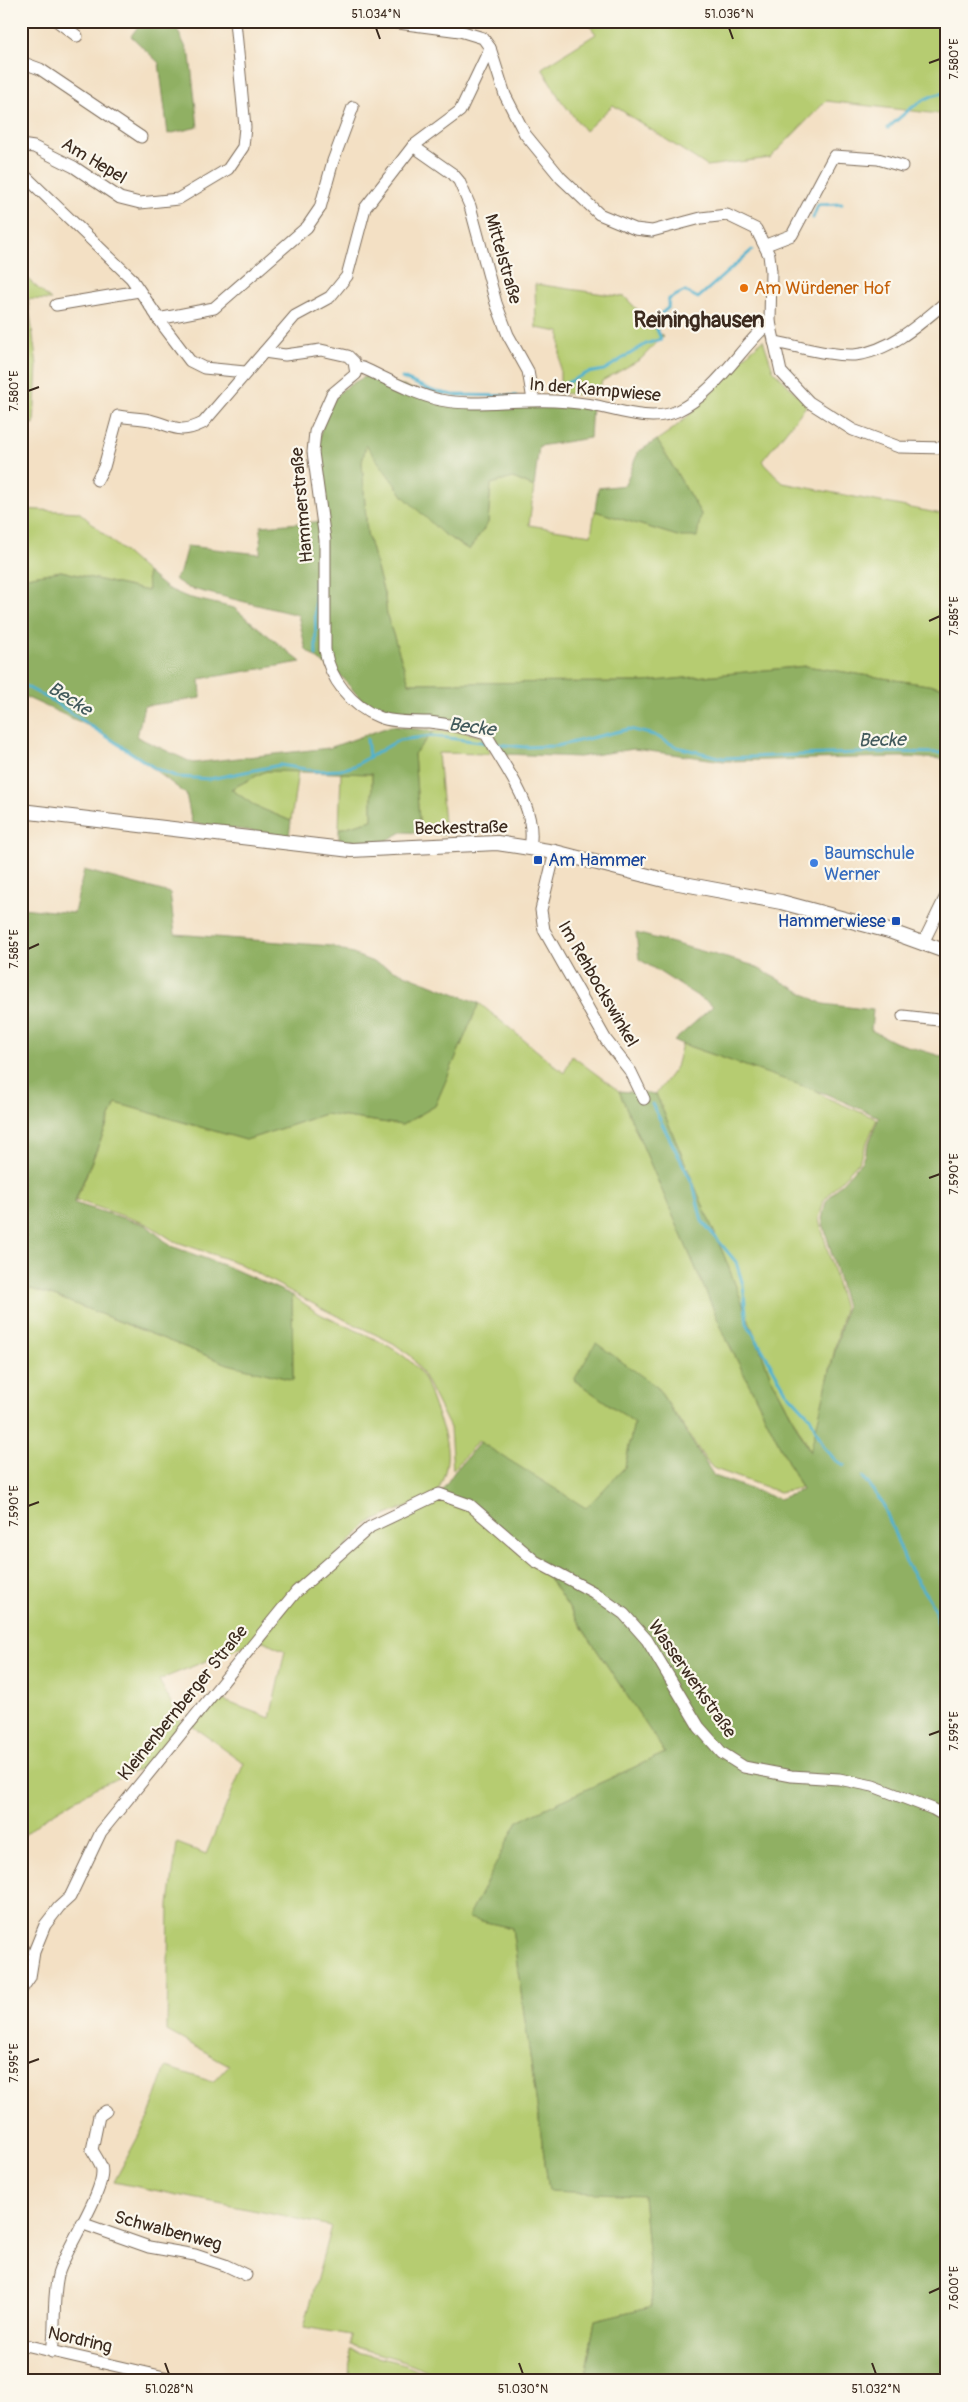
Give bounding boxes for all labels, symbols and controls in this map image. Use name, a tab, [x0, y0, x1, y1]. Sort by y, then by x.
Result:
text: 51.034°N	[351, 7, 401, 22]
text: 51.036°N	[704, 7, 754, 22]
text: 7.580°E	[947, 38, 962, 80]
street label: Am Hepel	[57, 132, 131, 190]
street label: Mittelstraße	[479, 211, 527, 307]
place label: Am Würdener Hof	[754, 277, 892, 300]
marker: Am Würdener Hof	[738, 282, 750, 294]
district label: Reininghausen	[633, 306, 765, 334]
text: 7.580°E	[7, 370, 22, 412]
street label: In der Kampwiese	[528, 373, 662, 407]
street label: Hammerstraße	[285, 446, 319, 564]
text: 7.585°E	[947, 596, 962, 636]
water label: Becke	[44, 676, 98, 723]
water label: Becke	[447, 712, 498, 742]
water label: Becke	[858, 728, 907, 752]
street label: Beckestraße	[414, 816, 508, 840]
place label: Baumschule Werner	[824, 842, 914, 886]
place label: Am Hammer	[548, 849, 647, 872]
marker: Am Hammer	[532, 854, 544, 866]
marker: Baumschule Werner	[808, 857, 820, 869]
place label: Hammerwiese	[778, 910, 886, 933]
marker: Hammerwiese	[890, 915, 902, 927]
street label: Im Rehbockswinkel	[553, 917, 643, 1051]
text: 7.585°E	[7, 929, 22, 969]
text: 7.590°E	[947, 1153, 962, 1195]
text: 7.590°E	[7, 1485, 22, 1527]
street label: Wasserwerkstraße	[643, 1616, 741, 1743]
street label: Kleinenbernberger Straße	[113, 1620, 253, 1786]
text: 7.595°E	[947, 1711, 962, 1751]
text: 7.595°E	[7, 2043, 22, 2083]
street label: Schwalbenweg	[112, 2206, 224, 2256]
text: 7.600°E	[947, 2266, 962, 2310]
street label: Nordring	[46, 2321, 114, 2359]
text: 51.028°N	[145, 2382, 193, 2397]
text: 51.030°N	[498, 2382, 548, 2397]
text: 51.032°N	[852, 2382, 900, 2397]

